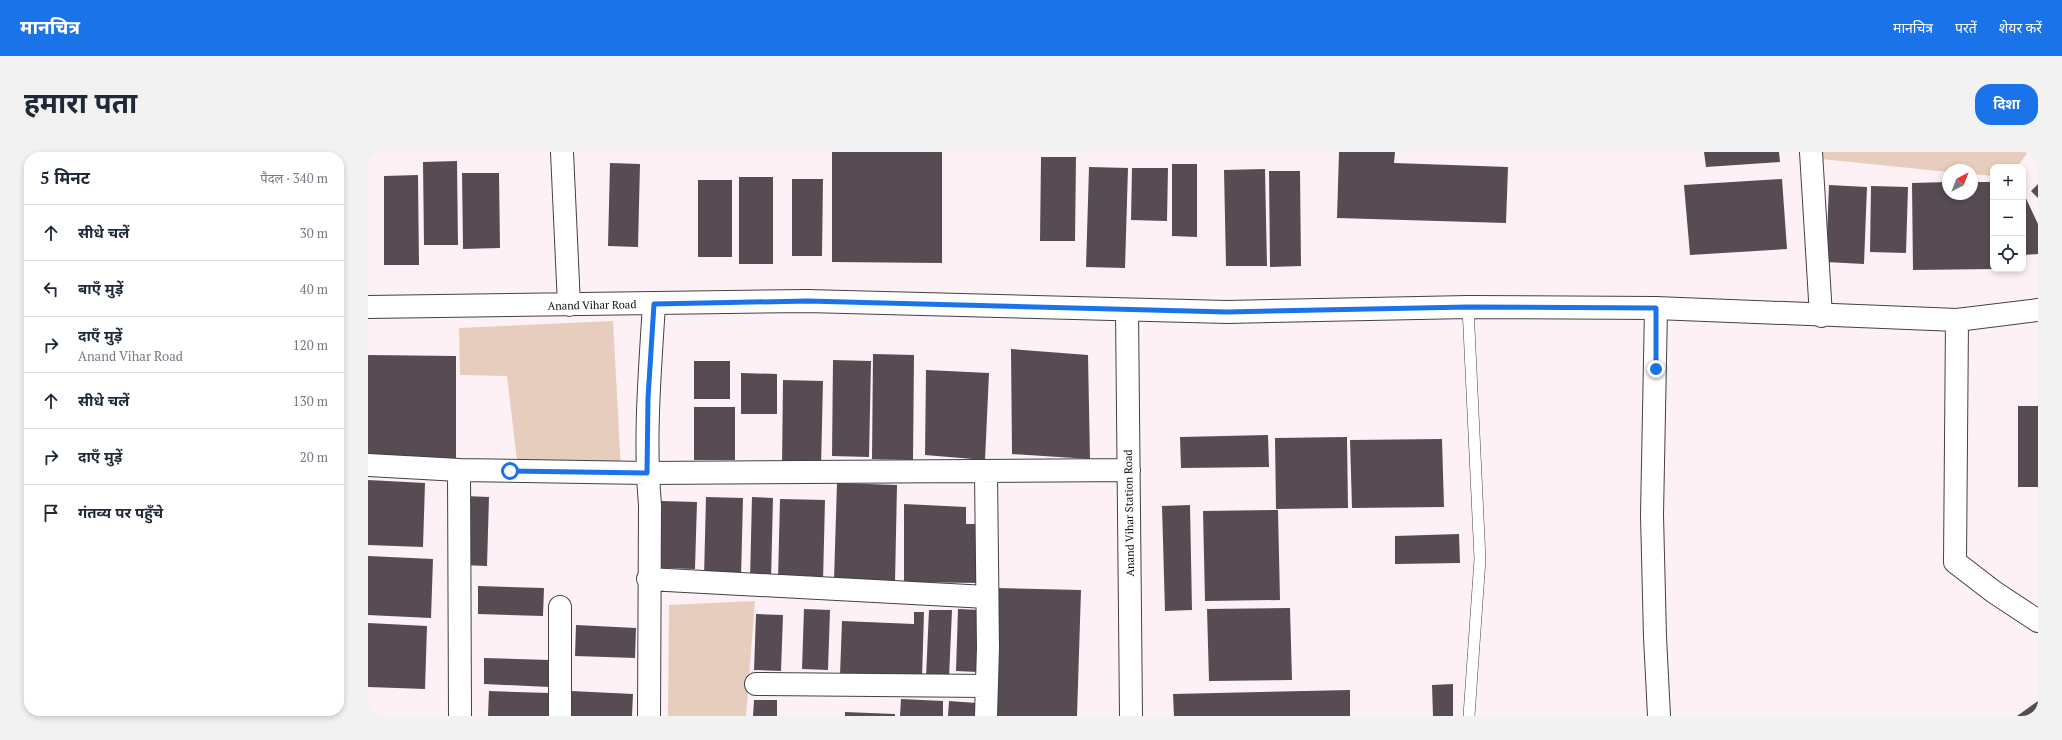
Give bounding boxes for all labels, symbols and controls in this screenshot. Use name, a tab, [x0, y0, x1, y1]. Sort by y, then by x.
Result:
text: मानचित्र	[20, 14, 80, 39]
text: मानचित्र	[1893, 18, 1933, 37]
text: परतें	[1955, 18, 1977, 37]
text: शेयर करें	[1999, 18, 2042, 37]
text: हमारा पता	[24, 84, 137, 121]
button: दिशा	[1975, 84, 2038, 125]
north arrow	[1942, 164, 1978, 200]
map controls	[1990, 164, 2026, 272]
button: +	[1990, 164, 2026, 200]
text: 5 मिनट	[40, 166, 90, 189]
text: पैदल · 340 m	[260, 169, 328, 187]
button: −	[1990, 200, 2026, 236]
icon: ahead	[40, 222, 62, 244]
text: सीधे चलें	[78, 222, 129, 242]
text: 30 m	[300, 224, 328, 242]
button: locate	[1990, 236, 2026, 272]
icon: left	[40, 278, 62, 300]
text: बाएँ मुड़ें	[78, 278, 123, 298]
text: 40 m	[300, 280, 328, 298]
street label: Anand Vihar Road	[547, 297, 637, 313]
text: दाएँ मुड़ें	[78, 325, 122, 345]
icon: right	[40, 334, 62, 356]
text: 120 m	[293, 336, 328, 354]
text: Anand Vihar Road	[78, 347, 183, 365]
route end	[1647, 360, 1665, 378]
icon: ahead	[40, 390, 62, 412]
text: सीधे चलें	[78, 390, 129, 410]
text: 130 m	[293, 392, 328, 410]
icon: right	[40, 446, 62, 468]
text: दाएँ मुड़ें	[78, 446, 122, 466]
text: 20 m	[300, 448, 328, 466]
street label: Anand Vihar Station Road	[1121, 449, 1137, 577]
route start	[501, 462, 519, 480]
icon: arrive	[40, 502, 62, 524]
text: गंतव्य पर पहुँचे	[78, 502, 163, 522]

